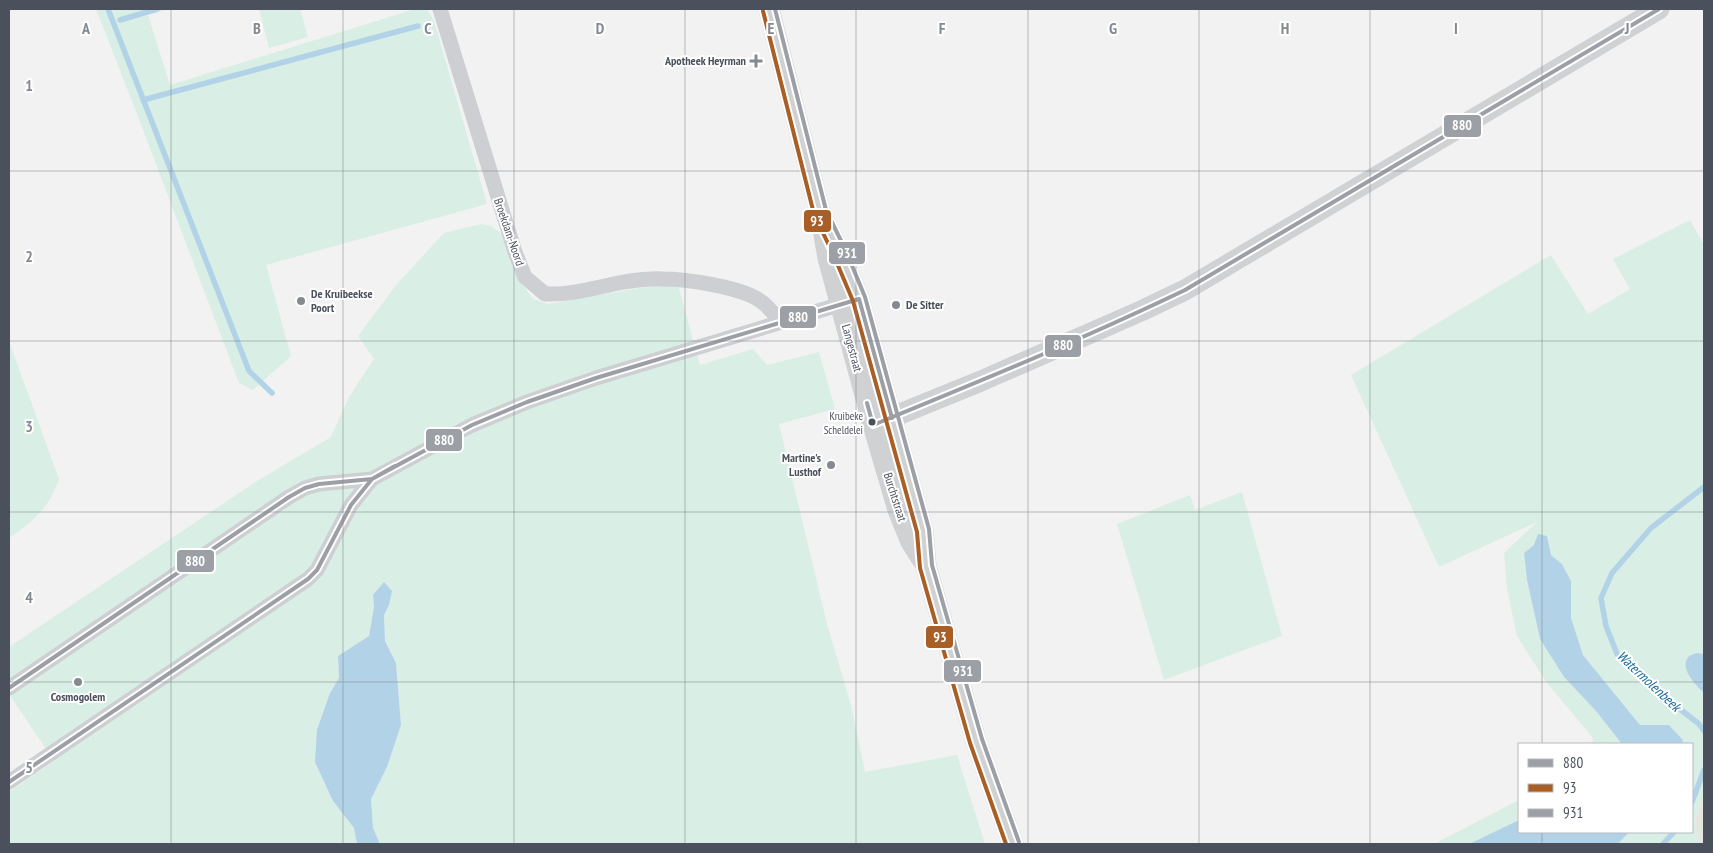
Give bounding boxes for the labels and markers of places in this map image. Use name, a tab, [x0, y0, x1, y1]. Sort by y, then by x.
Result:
place label: Apotheek Heyrman	[664, 53, 746, 68]
marker: Apotheek Heyrman	[750, 55, 762, 67]
place label: De Kruibeekse Poort	[311, 286, 373, 315]
marker: De Kruibeekse Poort	[295, 295, 307, 307]
place label: De Sitter	[906, 297, 944, 312]
marker: De Sitter	[890, 299, 902, 311]
place label: Kruibeke Scheldelei	[824, 409, 863, 437]
marker: Kruibeke Scheldelei	[867, 417, 877, 427]
place label: Martine's Lusthof	[782, 450, 822, 479]
marker: Martine's Lusthof	[825, 459, 837, 471]
marker: Cosmogolem	[72, 676, 84, 688]
place label: Cosmogolem	[51, 689, 105, 704]

